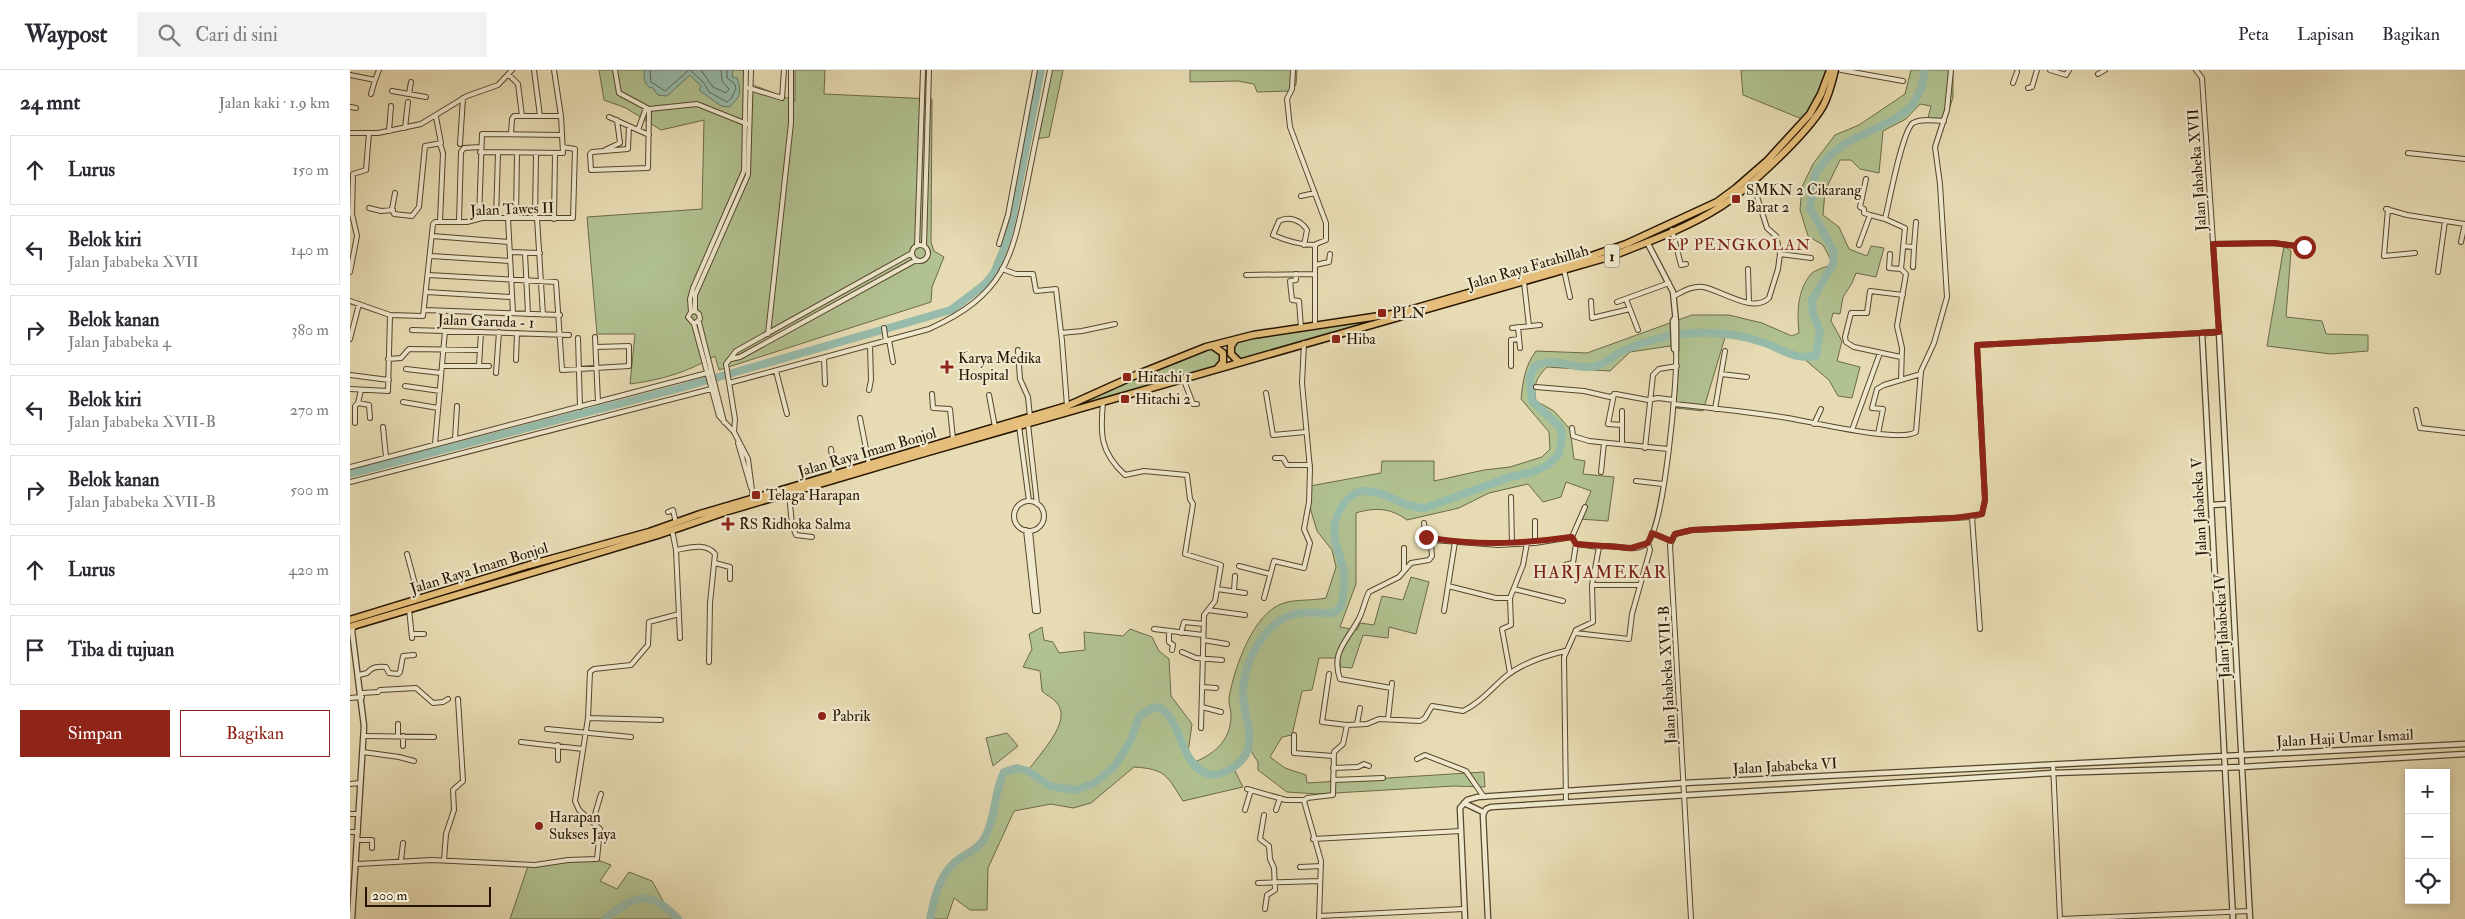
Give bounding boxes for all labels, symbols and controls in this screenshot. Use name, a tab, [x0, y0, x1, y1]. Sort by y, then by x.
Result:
search box	[137, 12, 487, 57]
text: Waypost	[25, 19, 107, 50]
icon: search	[155, 21, 183, 49]
text: Cari di sini	[195, 23, 278, 47]
text: Peta	[2238, 23, 2269, 46]
text: Lapisan	[2297, 23, 2354, 46]
text: Bagikan	[2382, 23, 2440, 46]
text: 24 mnt	[20, 89, 80, 116]
text: Jalan kaki · 1.9 km	[219, 93, 330, 113]
street label: Jalan Jababeka XVII	[2184, 108, 2212, 233]
icon: ahead	[21, 156, 49, 184]
text: Lurus	[68, 158, 115, 182]
text: 150 m	[292, 160, 329, 180]
place label: SMKN 2 Cikarang Barat 2	[1746, 181, 1862, 217]
marker: SMKN 2 Cikarang Barat 2	[1730, 193, 1742, 205]
street label: Jalan Tawes II	[469, 199, 554, 221]
text: Belok kiri	[68, 228, 142, 252]
district label: KP PENGKOLAN	[1667, 235, 1811, 255]
icon: left	[21, 236, 49, 264]
route start	[2293, 236, 2316, 259]
text: 140 m	[291, 240, 329, 260]
street label: Jalan Raya Fatahillah	[1464, 241, 1591, 295]
road number: 1	[1604, 245, 1620, 268]
text: Jalan Jababeka XVII	[68, 252, 199, 272]
place label: PLN	[1392, 304, 1426, 323]
marker: PLN	[1376, 307, 1388, 319]
text: Belok kanan	[68, 308, 159, 332]
street label: Jalan Garuda - 1	[436, 310, 535, 334]
icon: right	[21, 316, 49, 344]
text: 380 m	[291, 320, 329, 340]
place label: Hiba	[1346, 330, 1377, 349]
text: Jalan Jababeka 4	[68, 332, 171, 352]
marker: Hiba	[1330, 333, 1342, 345]
place label: Karya Medika Hospital	[958, 349, 1042, 386]
marker: Karya Medika Hospital	[940, 360, 954, 374]
place label: Hitachi 1	[1137, 368, 1191, 387]
marker: Hitachi 1	[1121, 371, 1133, 383]
text: Belok kiri	[68, 388, 142, 412]
place label: Hitachi 2	[1135, 390, 1191, 409]
marker: Hitachi 2	[1119, 393, 1131, 405]
icon: left	[21, 396, 49, 424]
text: 270 m	[290, 400, 329, 420]
text: Jalan Jababeka XVII-B	[68, 412, 216, 432]
street label: Jalan Raya Imam Bonjol	[795, 424, 939, 483]
street label: Jalan Jababeka V	[2187, 456, 2213, 558]
text: Belok kanan	[68, 468, 159, 492]
icon: right	[21, 476, 49, 504]
text: 500 m	[290, 480, 329, 500]
place label: Telaga Harapan	[766, 486, 860, 506]
marker: Telaga Harapan	[750, 489, 762, 501]
text: Jalan Jababeka XVII-B	[68, 492, 216, 512]
place label: RS Ridhoka Salma	[739, 515, 852, 534]
marker: RS Ridhoka Salma	[721, 517, 735, 531]
route end	[1415, 526, 1438, 549]
street label: Jalan Raya Imam Bonjol	[407, 538, 551, 600]
icon: ahead	[21, 556, 49, 584]
text: Lurus	[68, 558, 115, 582]
text: 420 m	[288, 560, 329, 580]
district label: HARJAMEKAR	[1533, 561, 1667, 584]
street label: Jalan Jababeka IV	[2210, 572, 2236, 680]
street label: Jalan Jababeka XVII-B	[1654, 605, 1682, 746]
icon: arrive	[21, 636, 49, 664]
text: Tiba di tujuan	[68, 638, 174, 662]
place label: Pabrik	[832, 707, 871, 726]
button: Simpan	[20, 710, 170, 757]
button: Bagikan	[180, 710, 330, 757]
marker: Pabrik	[816, 710, 828, 722]
street label: Jalan Haji Umar Ismail	[2275, 725, 2414, 753]
street label: Jalan Jababeka VI	[1731, 754, 1838, 780]
map controls	[2405, 769, 2450, 904]
button: +	[2405, 769, 2450, 814]
place label: Harapan Sukses Jaya	[549, 808, 617, 845]
button: −	[2405, 814, 2450, 859]
marker: Harapan Sukses Jaya	[533, 820, 545, 832]
button: locate	[2405, 859, 2450, 904]
scale bar	[365, 884, 491, 907]
text: 200 m	[372, 887, 407, 904]

